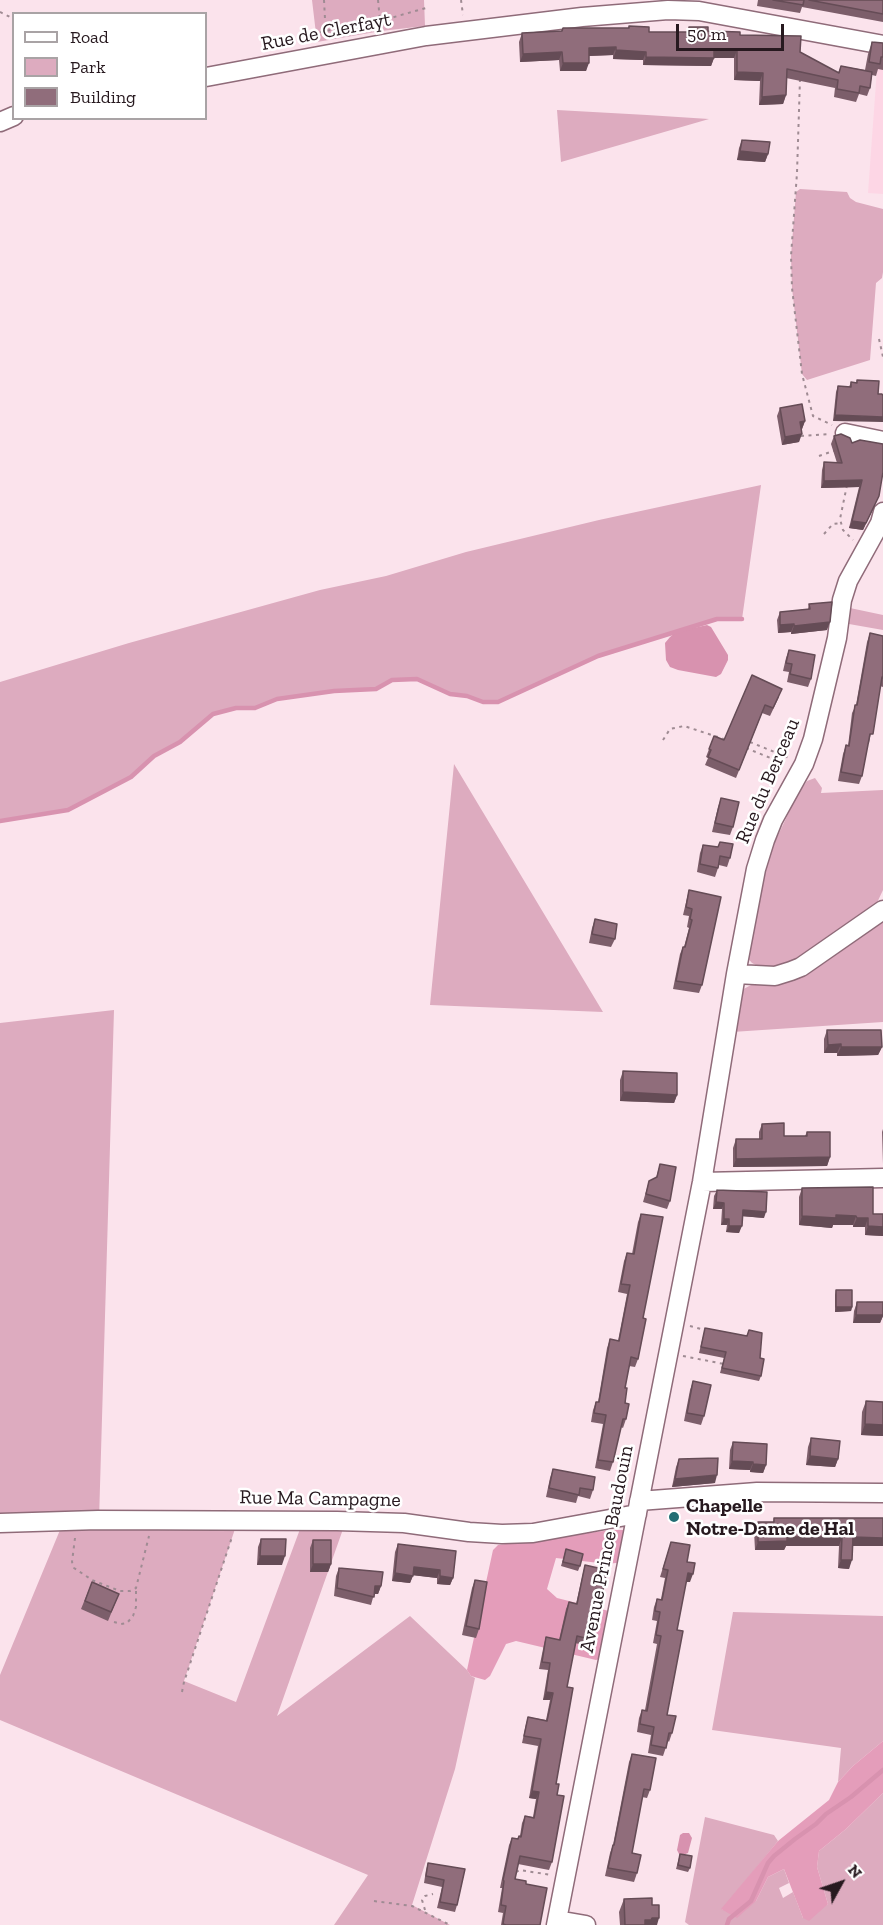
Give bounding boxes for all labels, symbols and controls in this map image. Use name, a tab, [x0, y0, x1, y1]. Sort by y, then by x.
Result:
street label: Rue de Clerfayt	[259, 8, 393, 56]
legend	[12, 12, 207, 120]
scale bar	[679, 12, 787, 50]
text: 50 m	[687, 23, 726, 45]
text: Road	[70, 26, 109, 48]
text: Park	[70, 56, 106, 78]
text: Building	[70, 86, 136, 108]
street label: Rue du Berceau	[731, 715, 805, 847]
street label: Avenue Prince Baudouin	[575, 1443, 639, 1655]
street label: Rue Ma Campagne	[239, 1486, 401, 1512]
place label: Chapelle Notre-Dame de Hal	[686, 1494, 854, 1541]
marker: Chapelle Notre-Dame de Hal	[667, 1510, 681, 1524]
north arrow	[811, 1853, 871, 1913]
text: N	[844, 1860, 866, 1882]

